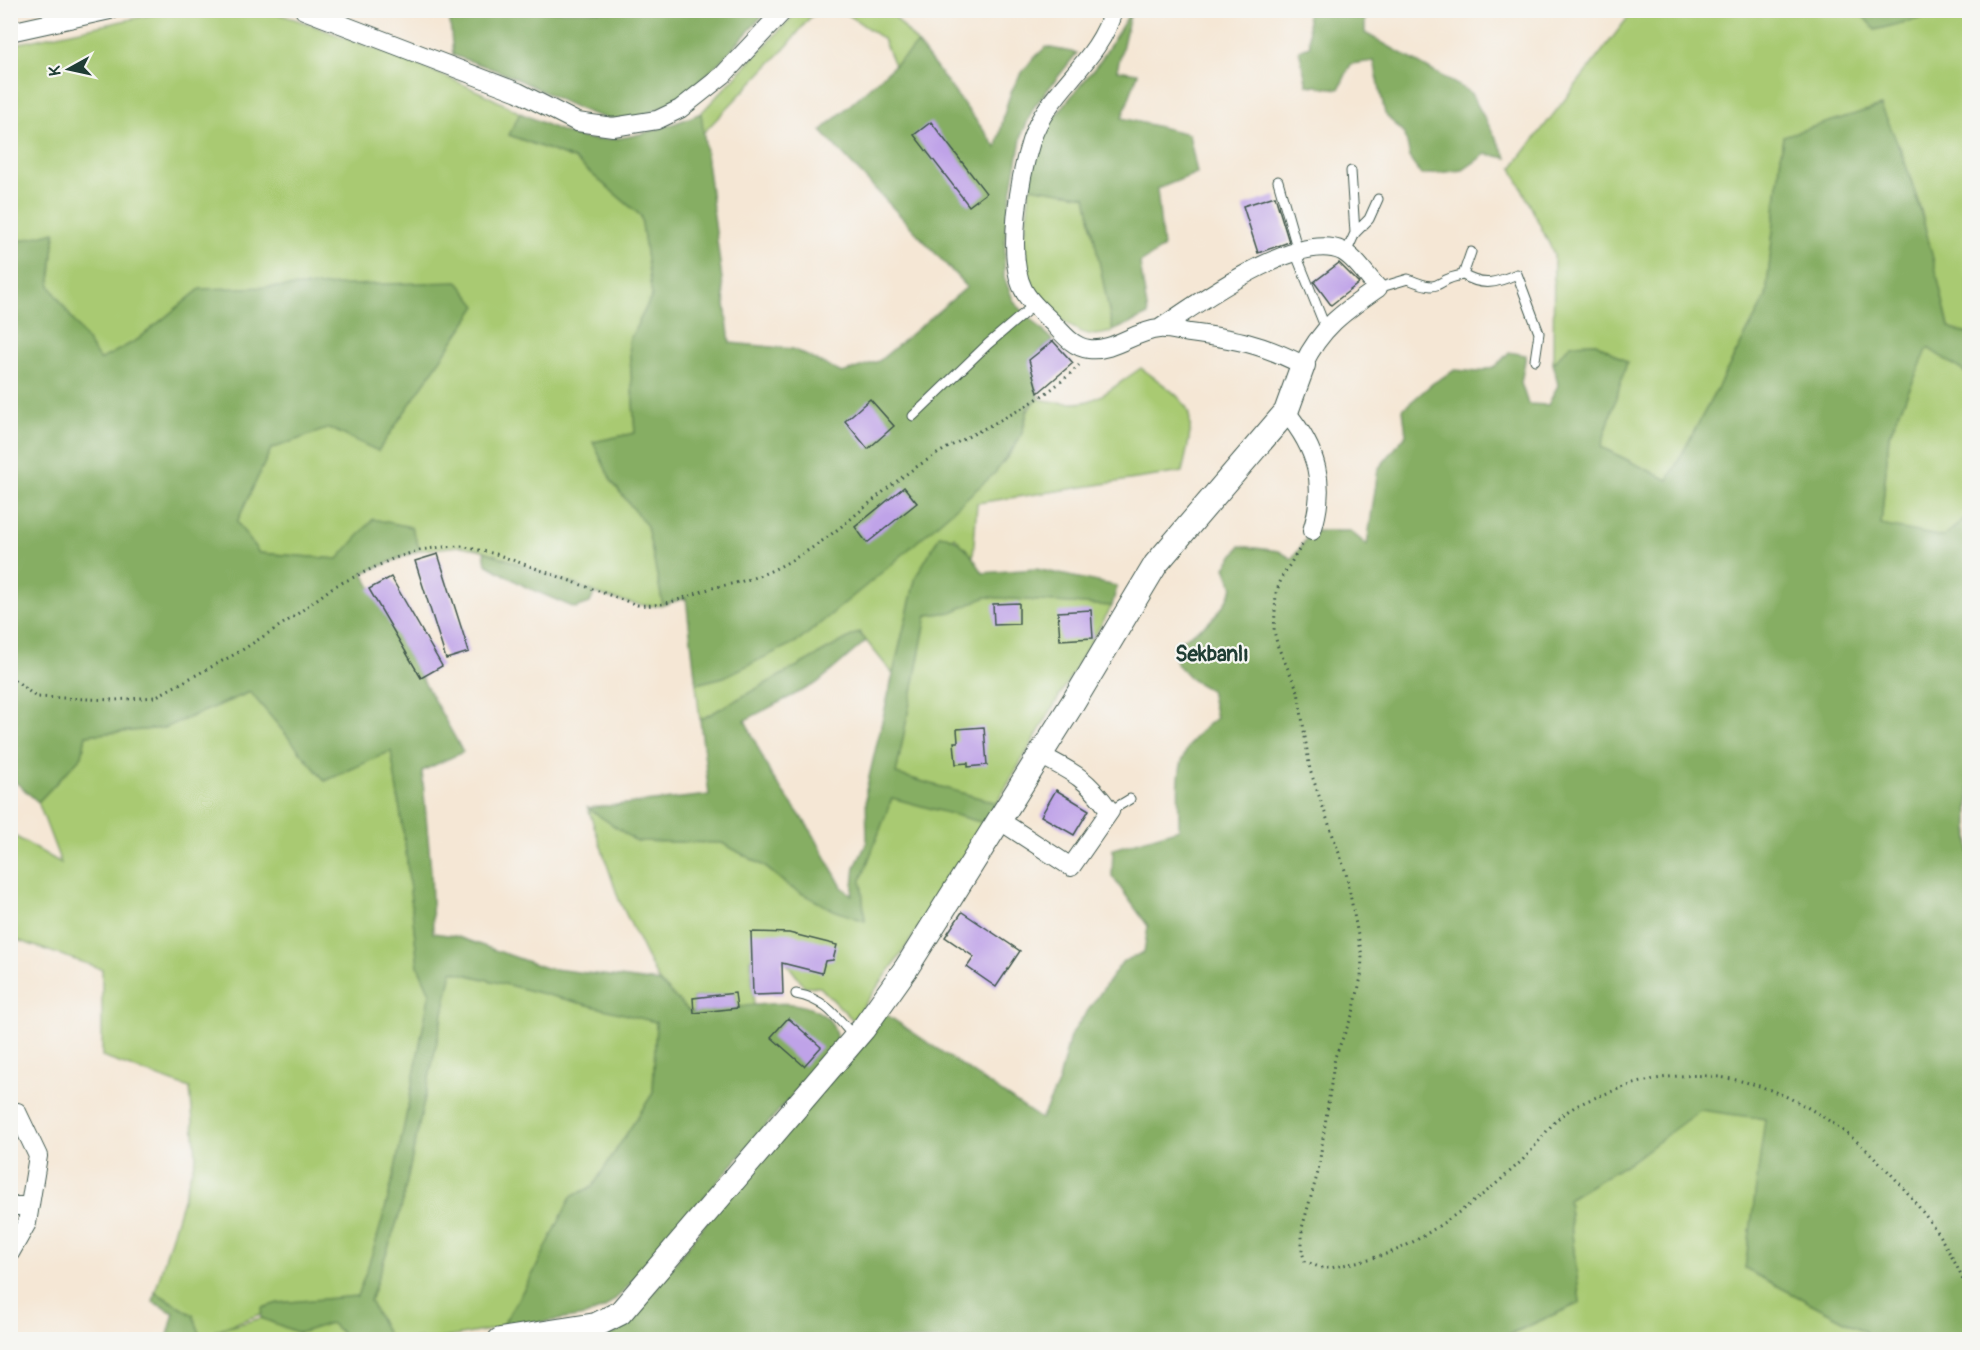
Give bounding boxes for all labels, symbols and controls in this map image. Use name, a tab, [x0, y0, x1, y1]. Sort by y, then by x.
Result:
north arrow	[39, 39, 99, 99]
text: K	[45, 64, 66, 77]
district label: Sekbanlı	[1175, 641, 1249, 668]

